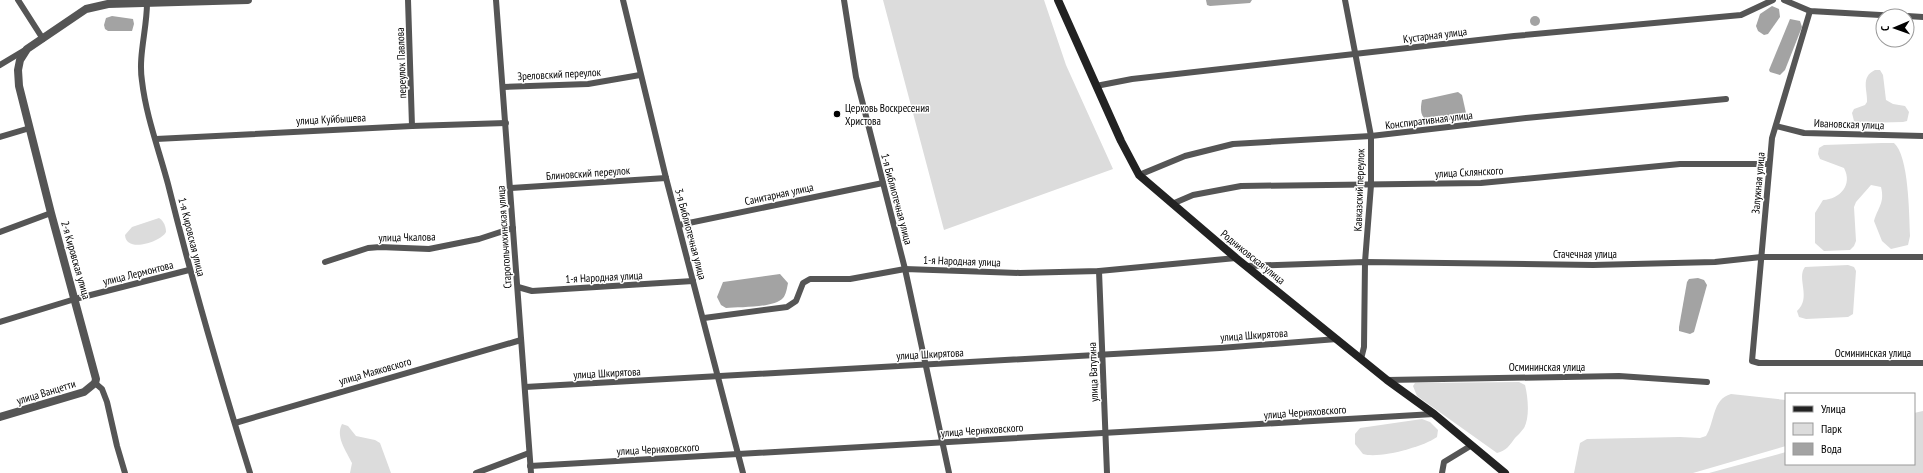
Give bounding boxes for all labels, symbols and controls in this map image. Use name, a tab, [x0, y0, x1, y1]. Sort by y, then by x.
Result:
north arrow	[1875, 8, 1915, 48]
street label: Кустарная улица	[1402, 24, 1468, 46]
text: С	[1878, 26, 1892, 31]
street label: переулок Павлова	[393, 27, 409, 99]
street label: Зреловский переулок	[517, 65, 602, 83]
place label: Церковь Воскресения Христова	[845, 101, 929, 128]
street label: Конспиративная улица	[1384, 108, 1474, 132]
marker: Церковь Воскресения Христова	[832, 109, 842, 119]
street label: улица Куйбышева	[296, 110, 366, 128]
street label: Ивановская улица	[1814, 116, 1884, 132]
street label: Кавказский переулок	[1351, 148, 1367, 232]
street label: 1-я Библиотечная улица	[878, 152, 916, 246]
street label: Залужная улица	[1748, 152, 1768, 214]
street label: Блиновский переулок	[545, 163, 631, 183]
street label: улица Склянского	[1434, 163, 1504, 181]
street label: Санитарная улица	[743, 180, 815, 208]
street label: Старогольчихинская улица	[493, 185, 515, 289]
street label: 3-я Библиотечная улица	[672, 187, 710, 281]
street label: 1-я Кировская улица	[175, 196, 209, 278]
street label: 2-я Кировская улица	[58, 219, 94, 301]
street label: Родниковская улица	[1218, 227, 1288, 287]
street label: улица Чкалова	[378, 230, 436, 244]
street label: Стачечная улица	[1553, 247, 1617, 261]
street label: 1-я Народная улица	[923, 253, 1001, 269]
street label: улица Лермонтова	[101, 258, 175, 288]
street label: 1-я Народная улица	[565, 268, 643, 286]
street label: улица Шкирятова	[1220, 326, 1288, 344]
street label: улица Ватутина	[1085, 342, 1101, 402]
street label: улица Шкирятова	[896, 345, 964, 363]
street label: Осмининская улица	[1835, 346, 1911, 360]
street label: улица Маяковского	[337, 354, 413, 388]
street label: Осмининская улица	[1509, 360, 1585, 374]
street label: улица Шкирятова	[573, 364, 641, 382]
street label: улица Ванцетти	[15, 376, 77, 408]
legend	[1785, 393, 1915, 465]
text: Улица	[1821, 401, 1846, 416]
street label: улица Черняховского	[1263, 402, 1347, 422]
street label: улица Черняховского	[940, 420, 1024, 440]
text: Парк	[1821, 421, 1842, 436]
street label: улица Черняховского	[616, 440, 700, 458]
text: Вода	[1821, 441, 1842, 456]

